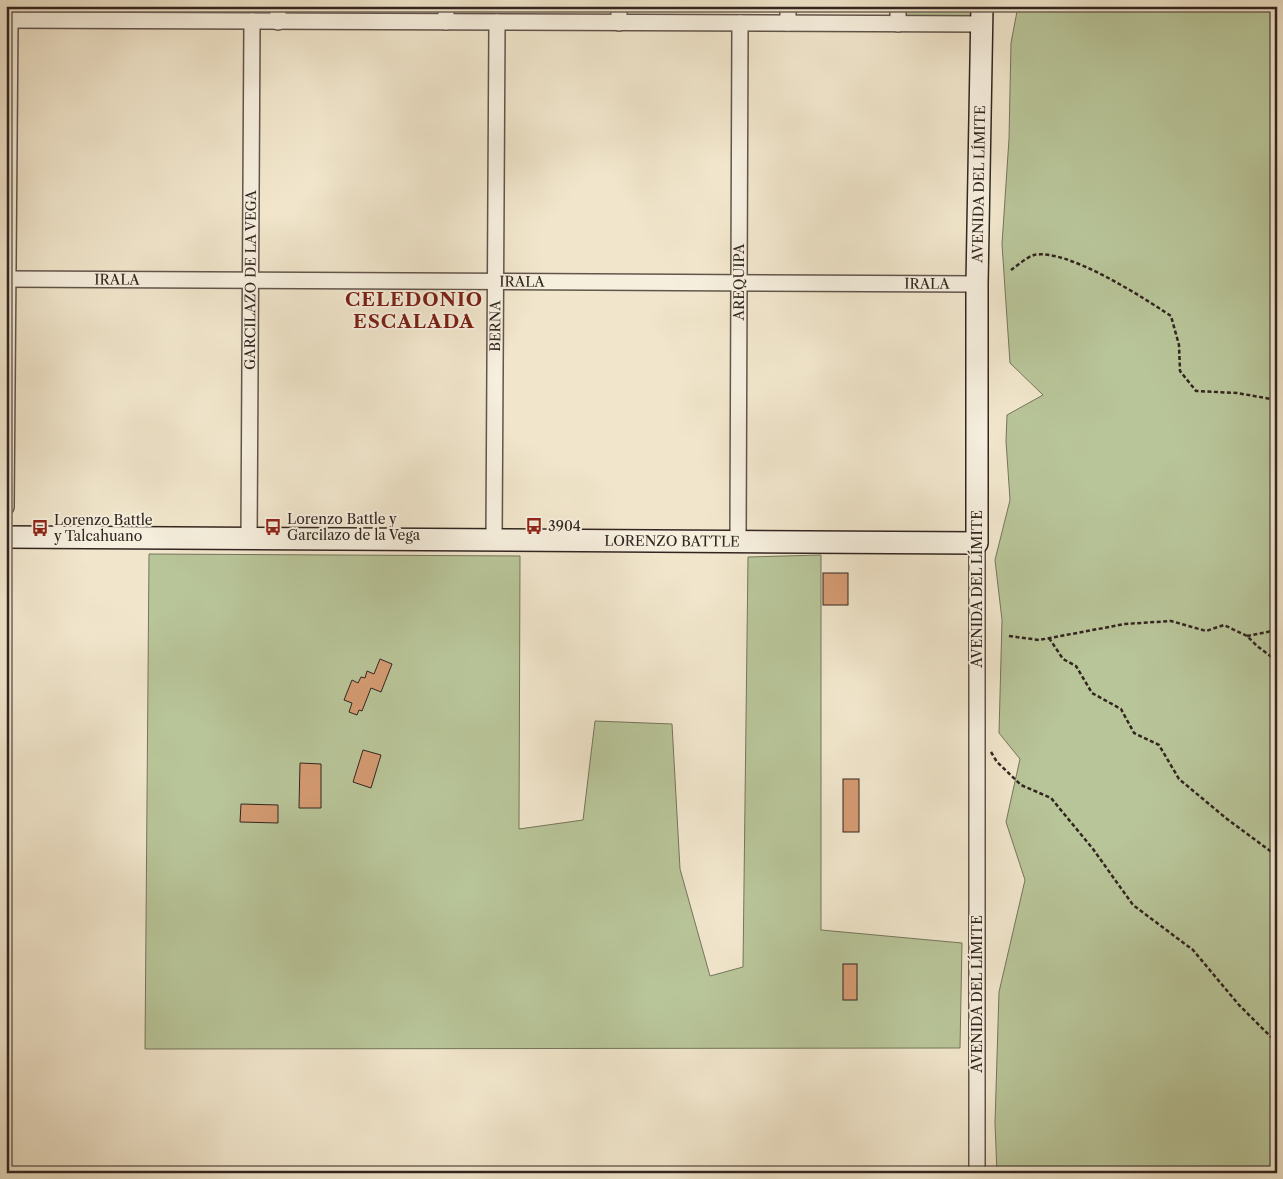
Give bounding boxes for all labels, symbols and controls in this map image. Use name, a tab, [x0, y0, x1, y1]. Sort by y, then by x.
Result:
street label: AVENIDA DEL LÍMITE	[968, 105, 989, 264]
street label: GARCILAZO DE LA VEGA	[241, 189, 260, 370]
street label: AREQUIPA	[730, 243, 748, 321]
street label: IRALA	[94, 270, 140, 289]
street label: IRALA	[499, 273, 545, 291]
street label: IRALA	[904, 275, 950, 293]
district label: CELEDONIO ESCALADA	[345, 288, 483, 333]
street label: BERNA	[486, 300, 504, 352]
place label: Lorenzo Battle y Garcilazo de la Vega	[287, 510, 421, 544]
street label: AVENIDA DEL LÍMITE	[967, 510, 986, 669]
place label: Lorenzo Battle y Talcahuano	[53, 511, 153, 545]
bus stop icon: 3904	[524, 516, 544, 536]
bus stop icon: Lorenzo Battle y Garcilazo de la Vega	[263, 517, 283, 537]
place label: 3904	[548, 517, 581, 535]
bus stop icon: Lorenzo Battle y Talcahuano	[30, 518, 50, 538]
street label: LORENZO BATTLE	[604, 532, 740, 551]
street label: AVENIDA DEL LÍMITE	[967, 915, 986, 1074]

